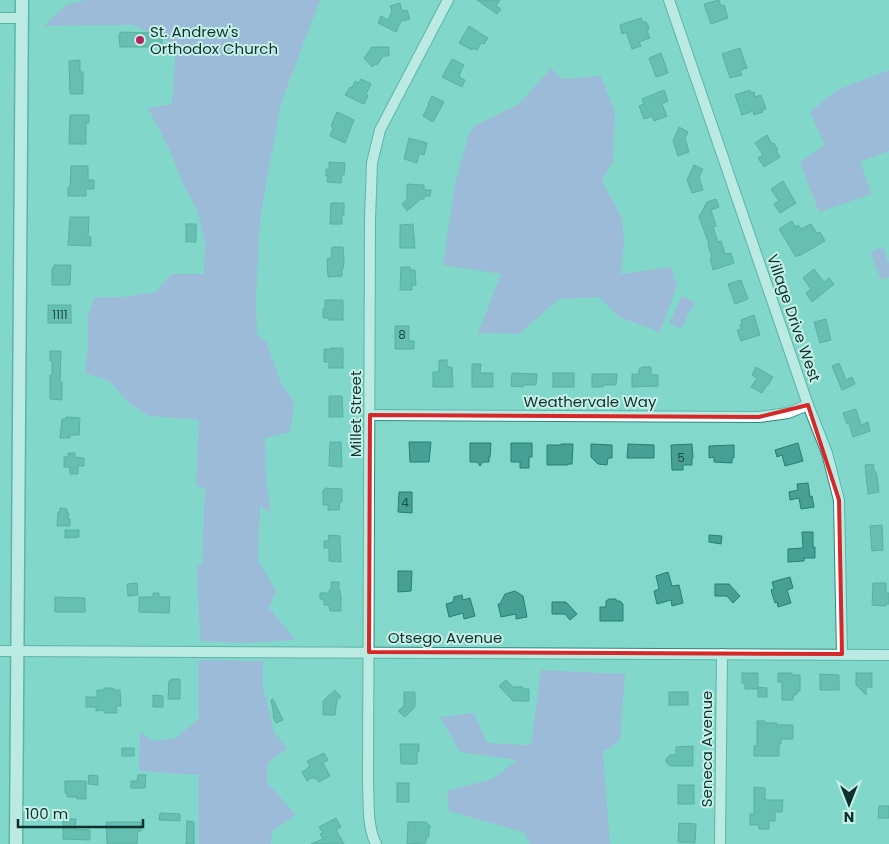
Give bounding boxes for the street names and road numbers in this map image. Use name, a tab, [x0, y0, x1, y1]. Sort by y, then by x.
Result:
street label: Village Drive West	[762, 251, 826, 385]
street label: Millet Street	[345, 371, 366, 457]
street label: Weathervale Way	[524, 391, 657, 412]
street label: Otsego Avenue	[388, 627, 502, 648]
street label: Seneca Avenue	[696, 691, 717, 807]

